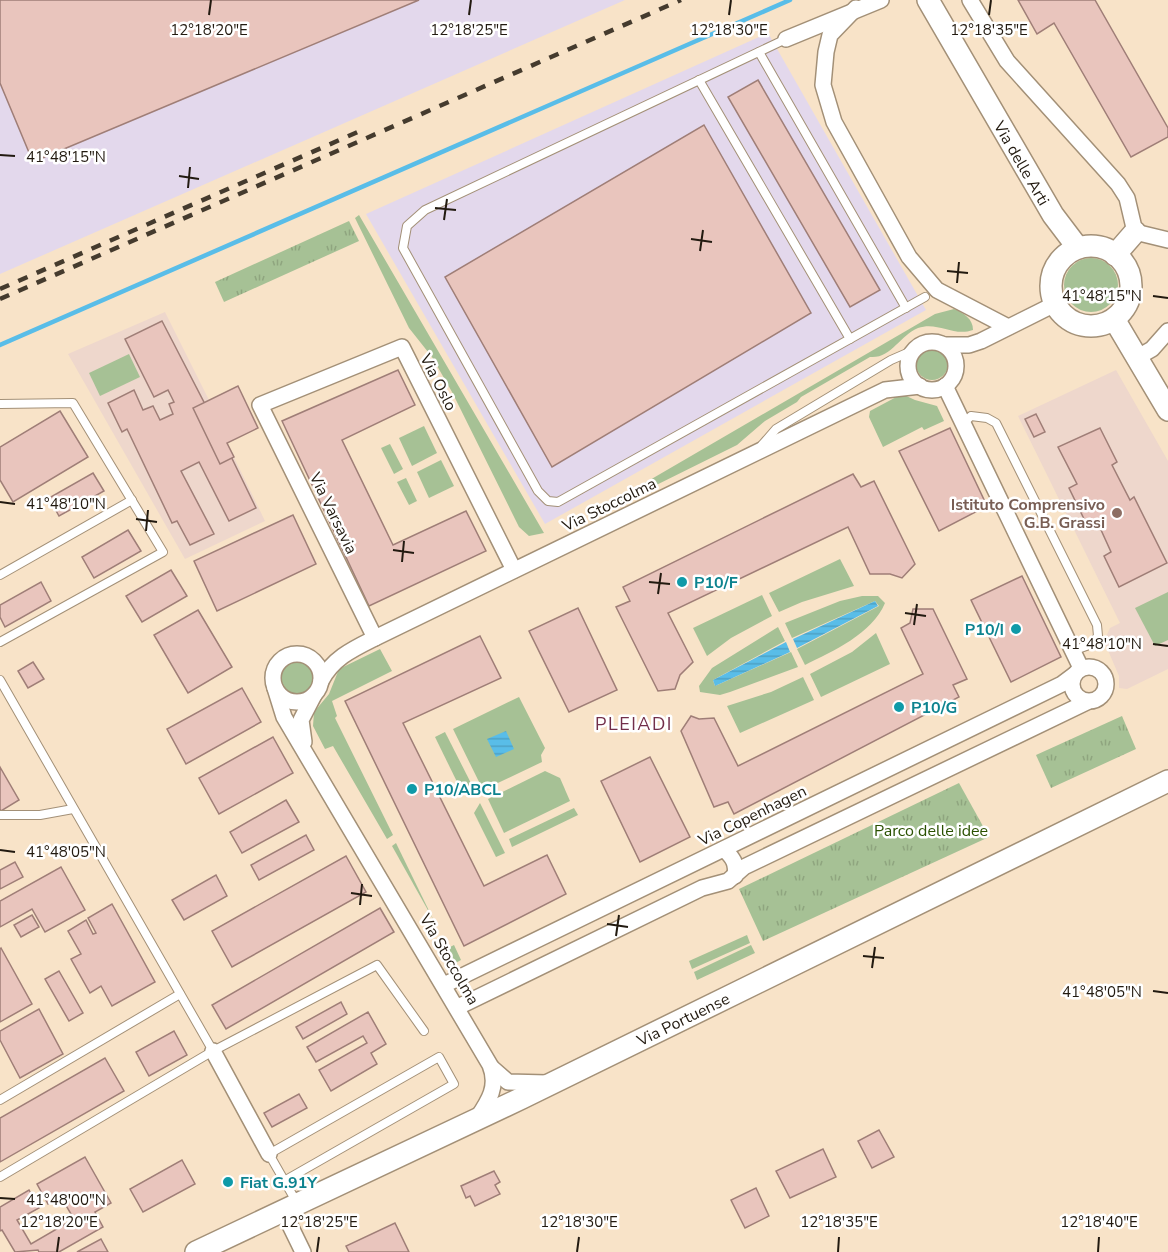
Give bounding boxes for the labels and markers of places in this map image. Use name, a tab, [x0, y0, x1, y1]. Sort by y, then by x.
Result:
place label: Istituto Comprensivo G.B. Grassi	[951, 494, 1105, 534]
marker: Istituto Comprensivo G.B. Grassi	[1110, 506, 1124, 520]
place label: P10/F	[694, 572, 738, 594]
marker: P10/F	[675, 575, 689, 589]
place label: P10/I	[965, 619, 1004, 641]
marker: P10/I	[1009, 622, 1023, 636]
place label: P10/G	[911, 697, 957, 719]
marker: P10/G	[892, 700, 906, 714]
place label: P10/ABCL	[424, 779, 501, 801]
marker: P10/ABCL	[405, 782, 419, 796]
place label: Fiat G.91Y	[240, 1172, 318, 1194]
marker: Fiat G.91Y	[221, 1175, 235, 1189]

